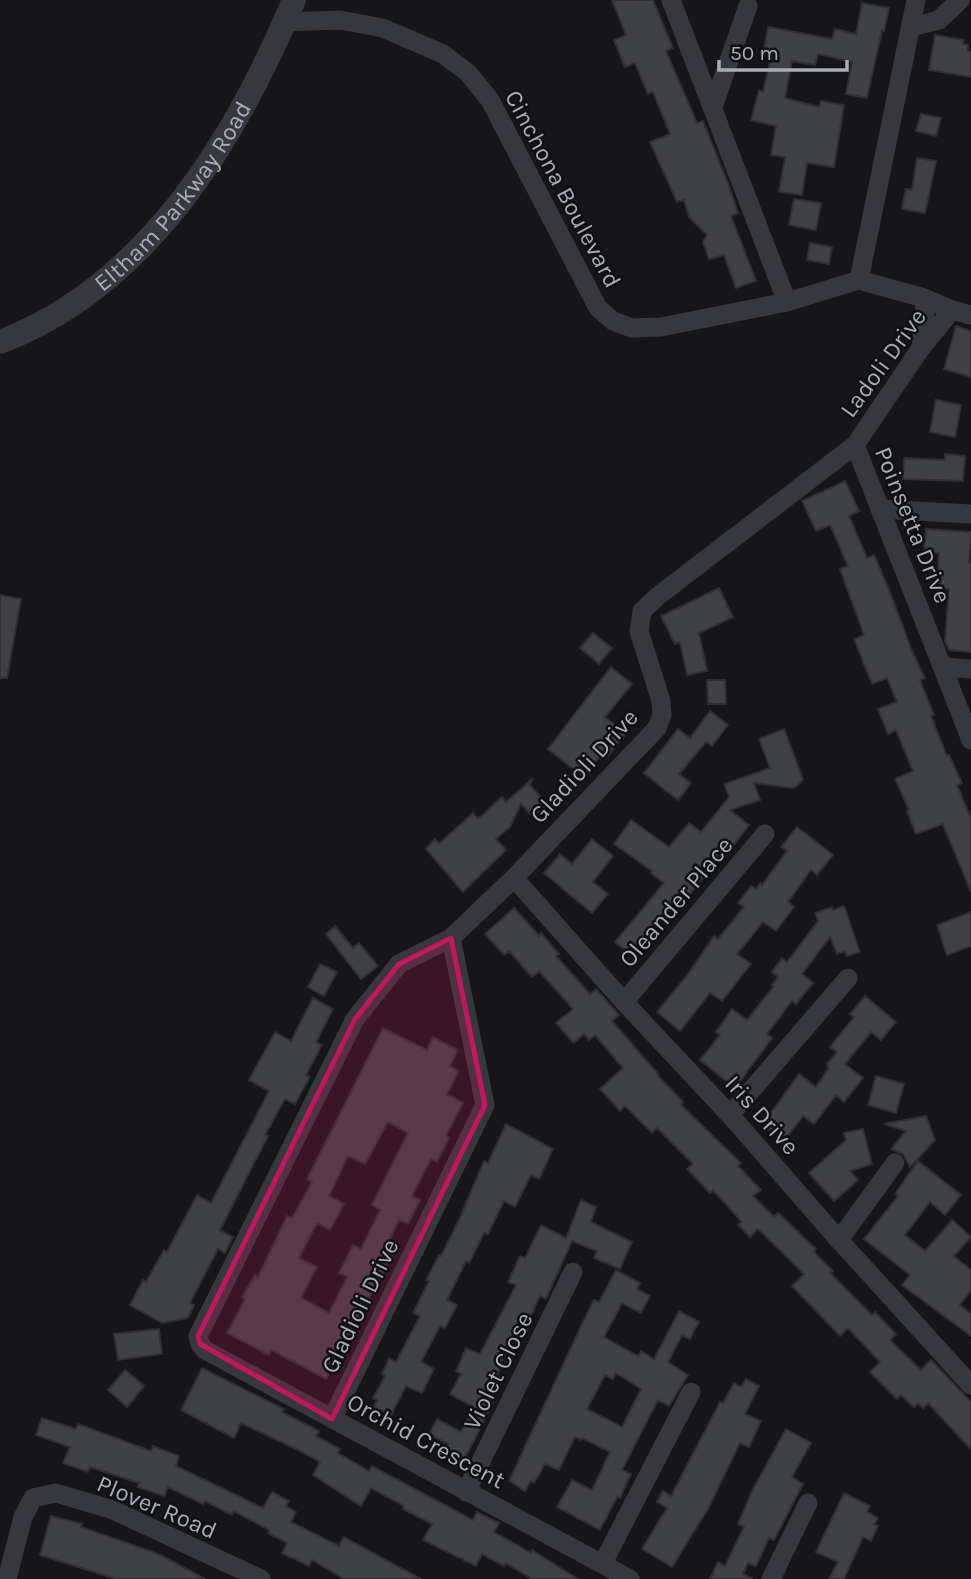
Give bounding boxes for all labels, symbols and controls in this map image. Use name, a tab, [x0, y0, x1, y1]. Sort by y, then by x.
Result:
scale bar	[719, 28, 847, 72]
text: 50 m	[730, 41, 779, 65]
street label: Cinchona Boulevard	[499, 86, 627, 292]
street label: Eltham Parkway Road	[89, 96, 257, 297]
street label: Ladoli Drive	[834, 303, 932, 423]
street label: Poinsetta Drive	[869, 443, 957, 607]
street label: Gladioli Drive	[524, 703, 644, 829]
street label: Oleander Place	[614, 831, 738, 973]
street label: Iris Drive	[719, 1070, 805, 1160]
street label: Gladioli Drive	[316, 1234, 404, 1378]
street label: Violet Close	[458, 1308, 538, 1434]
street label: Orchid Crescent	[342, 1388, 510, 1494]
street label: Plover Road	[93, 1469, 221, 1545]

